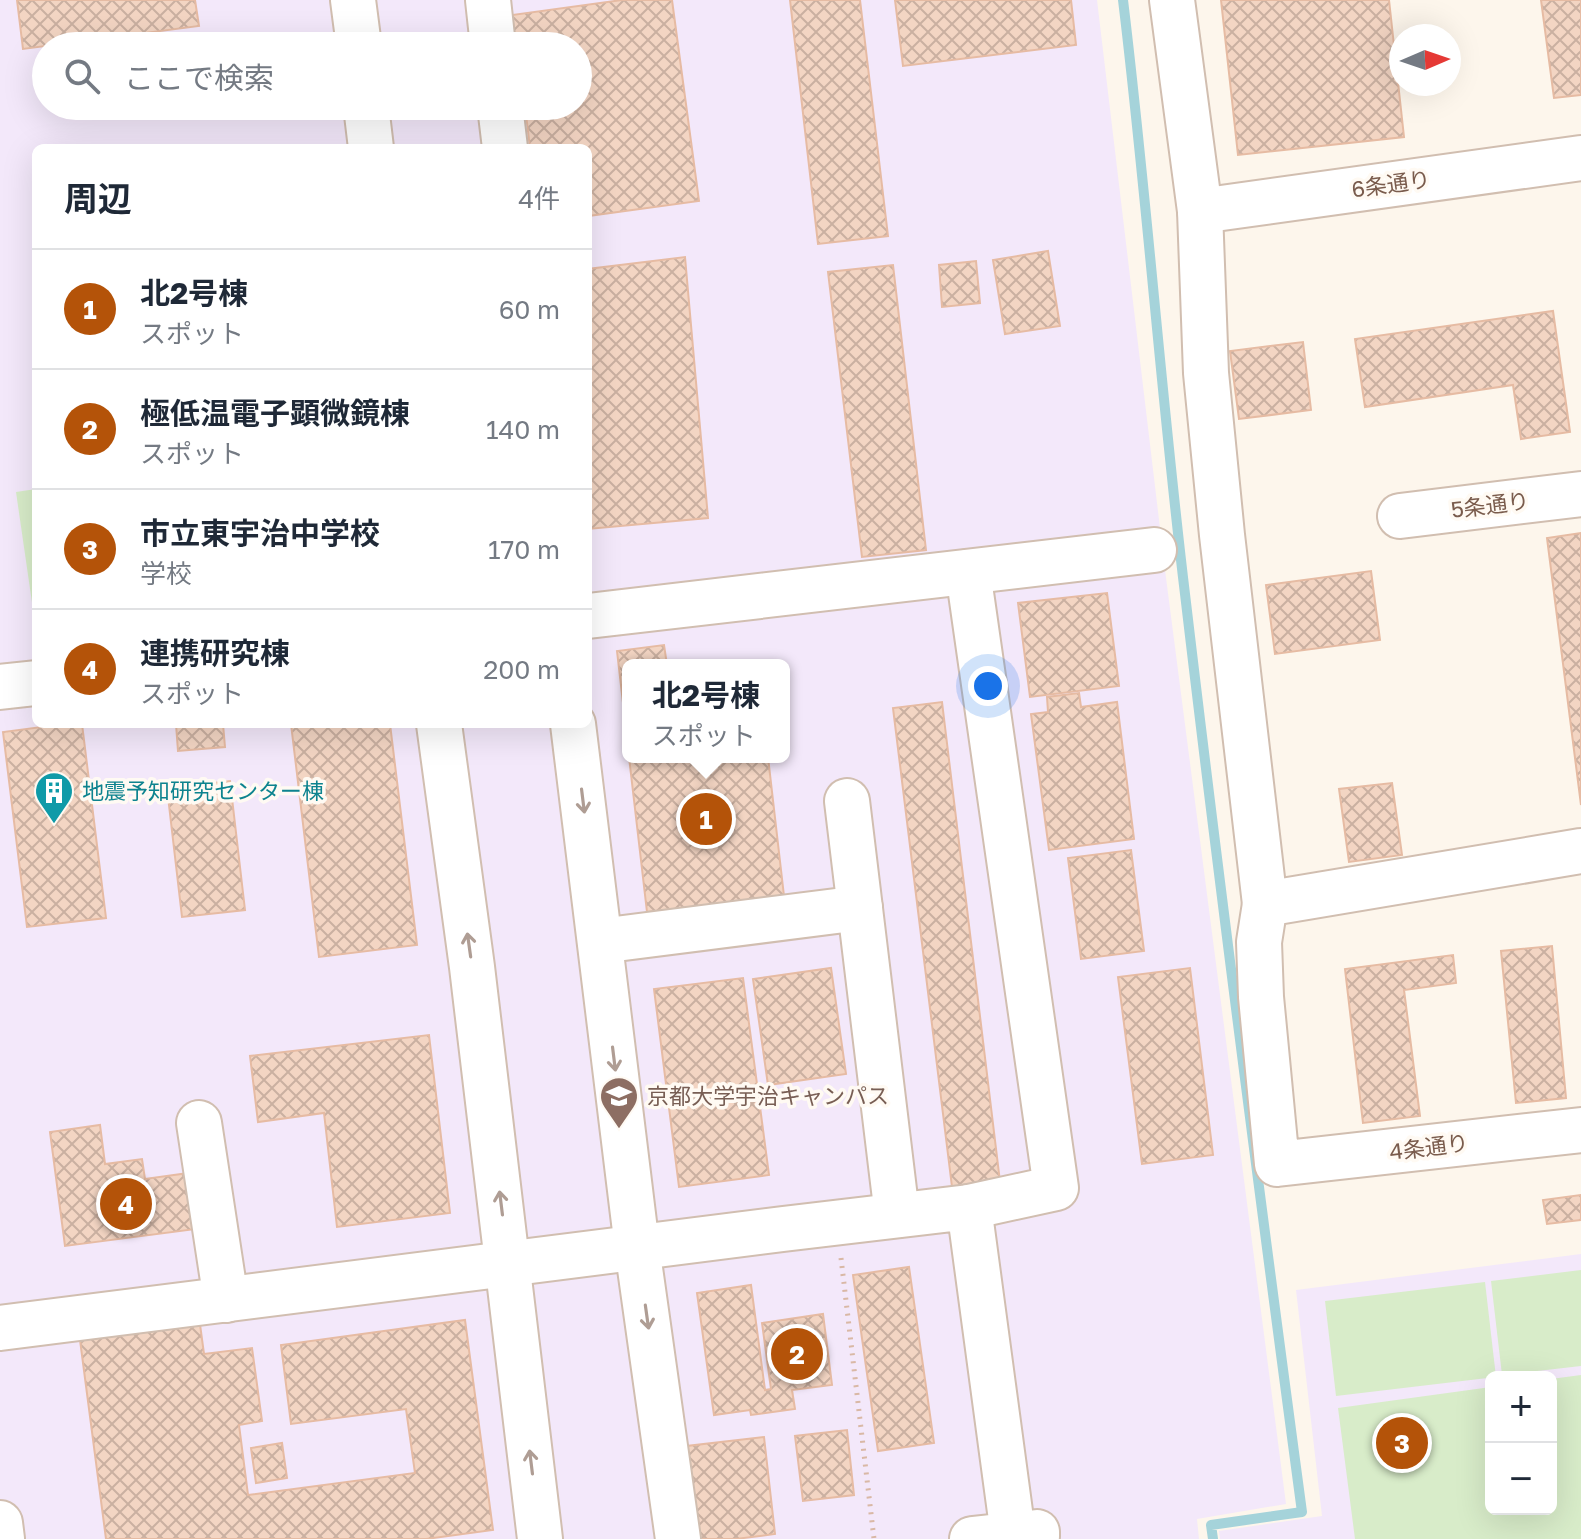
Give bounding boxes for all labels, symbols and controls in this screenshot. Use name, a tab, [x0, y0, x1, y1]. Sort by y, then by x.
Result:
north arrow	[1389, 24, 1461, 96]
search box	[32, 32, 592, 120]
icon: search	[60, 54, 104, 98]
text: ここで検索	[124, 60, 274, 96]
street label: 6条通り	[1350, 165, 1432, 202]
text: 周辺	[64, 178, 132, 218]
text: 4件	[518, 183, 560, 214]
text: 北2号棟	[140, 275, 248, 311]
text: 1	[83, 294, 97, 325]
text: 60 m	[499, 294, 560, 325]
text: スポット	[140, 318, 244, 349]
text: 極低温電子顕微鏡棟	[140, 395, 410, 431]
text: 2	[82, 414, 98, 445]
text: 140 m	[486, 414, 560, 445]
text: スポット	[140, 438, 244, 469]
street label: 5条通り	[1449, 486, 1531, 523]
text: 市立東宇治中学校	[140, 515, 380, 551]
text: 3	[82, 534, 98, 565]
text: 170 m	[488, 534, 560, 565]
text: 学校	[140, 558, 192, 589]
text: 連携研究棟	[140, 635, 290, 671]
text: 4	[82, 654, 98, 685]
text: 200 m	[483, 654, 560, 685]
popup	[622, 659, 790, 763]
your location	[968, 666, 1008, 706]
text: 北2号棟	[652, 677, 760, 713]
text: スポット	[140, 678, 244, 709]
text: スポット	[652, 720, 756, 751]
building icon: 地震予知研究センター棟	[33, 770, 75, 825]
place label: 地震予知研究センター棟	[82, 777, 324, 804]
one-way arrow	[575, 788, 590, 814]
pin: 1	[680, 789, 732, 849]
one-way arrow	[461, 933, 476, 958]
one-way arrow	[607, 1046, 622, 1072]
school or university icon: 京都大学宇治キャンパス	[598, 1075, 640, 1130]
place label: 京都大学宇治キャンパス	[647, 1082, 889, 1109]
street label: 4条通り	[1388, 1128, 1470, 1165]
pin: 4	[100, 1174, 152, 1234]
one-way arrow	[493, 1190, 508, 1217]
one-way arrow	[640, 1304, 655, 1330]
pin: 2	[771, 1324, 823, 1384]
map controls	[1485, 1371, 1557, 1515]
button: +	[1485, 1371, 1557, 1443]
pin: 3	[1376, 1413, 1428, 1473]
button: −	[1485, 1443, 1557, 1515]
one-way arrow	[523, 1449, 538, 1475]

